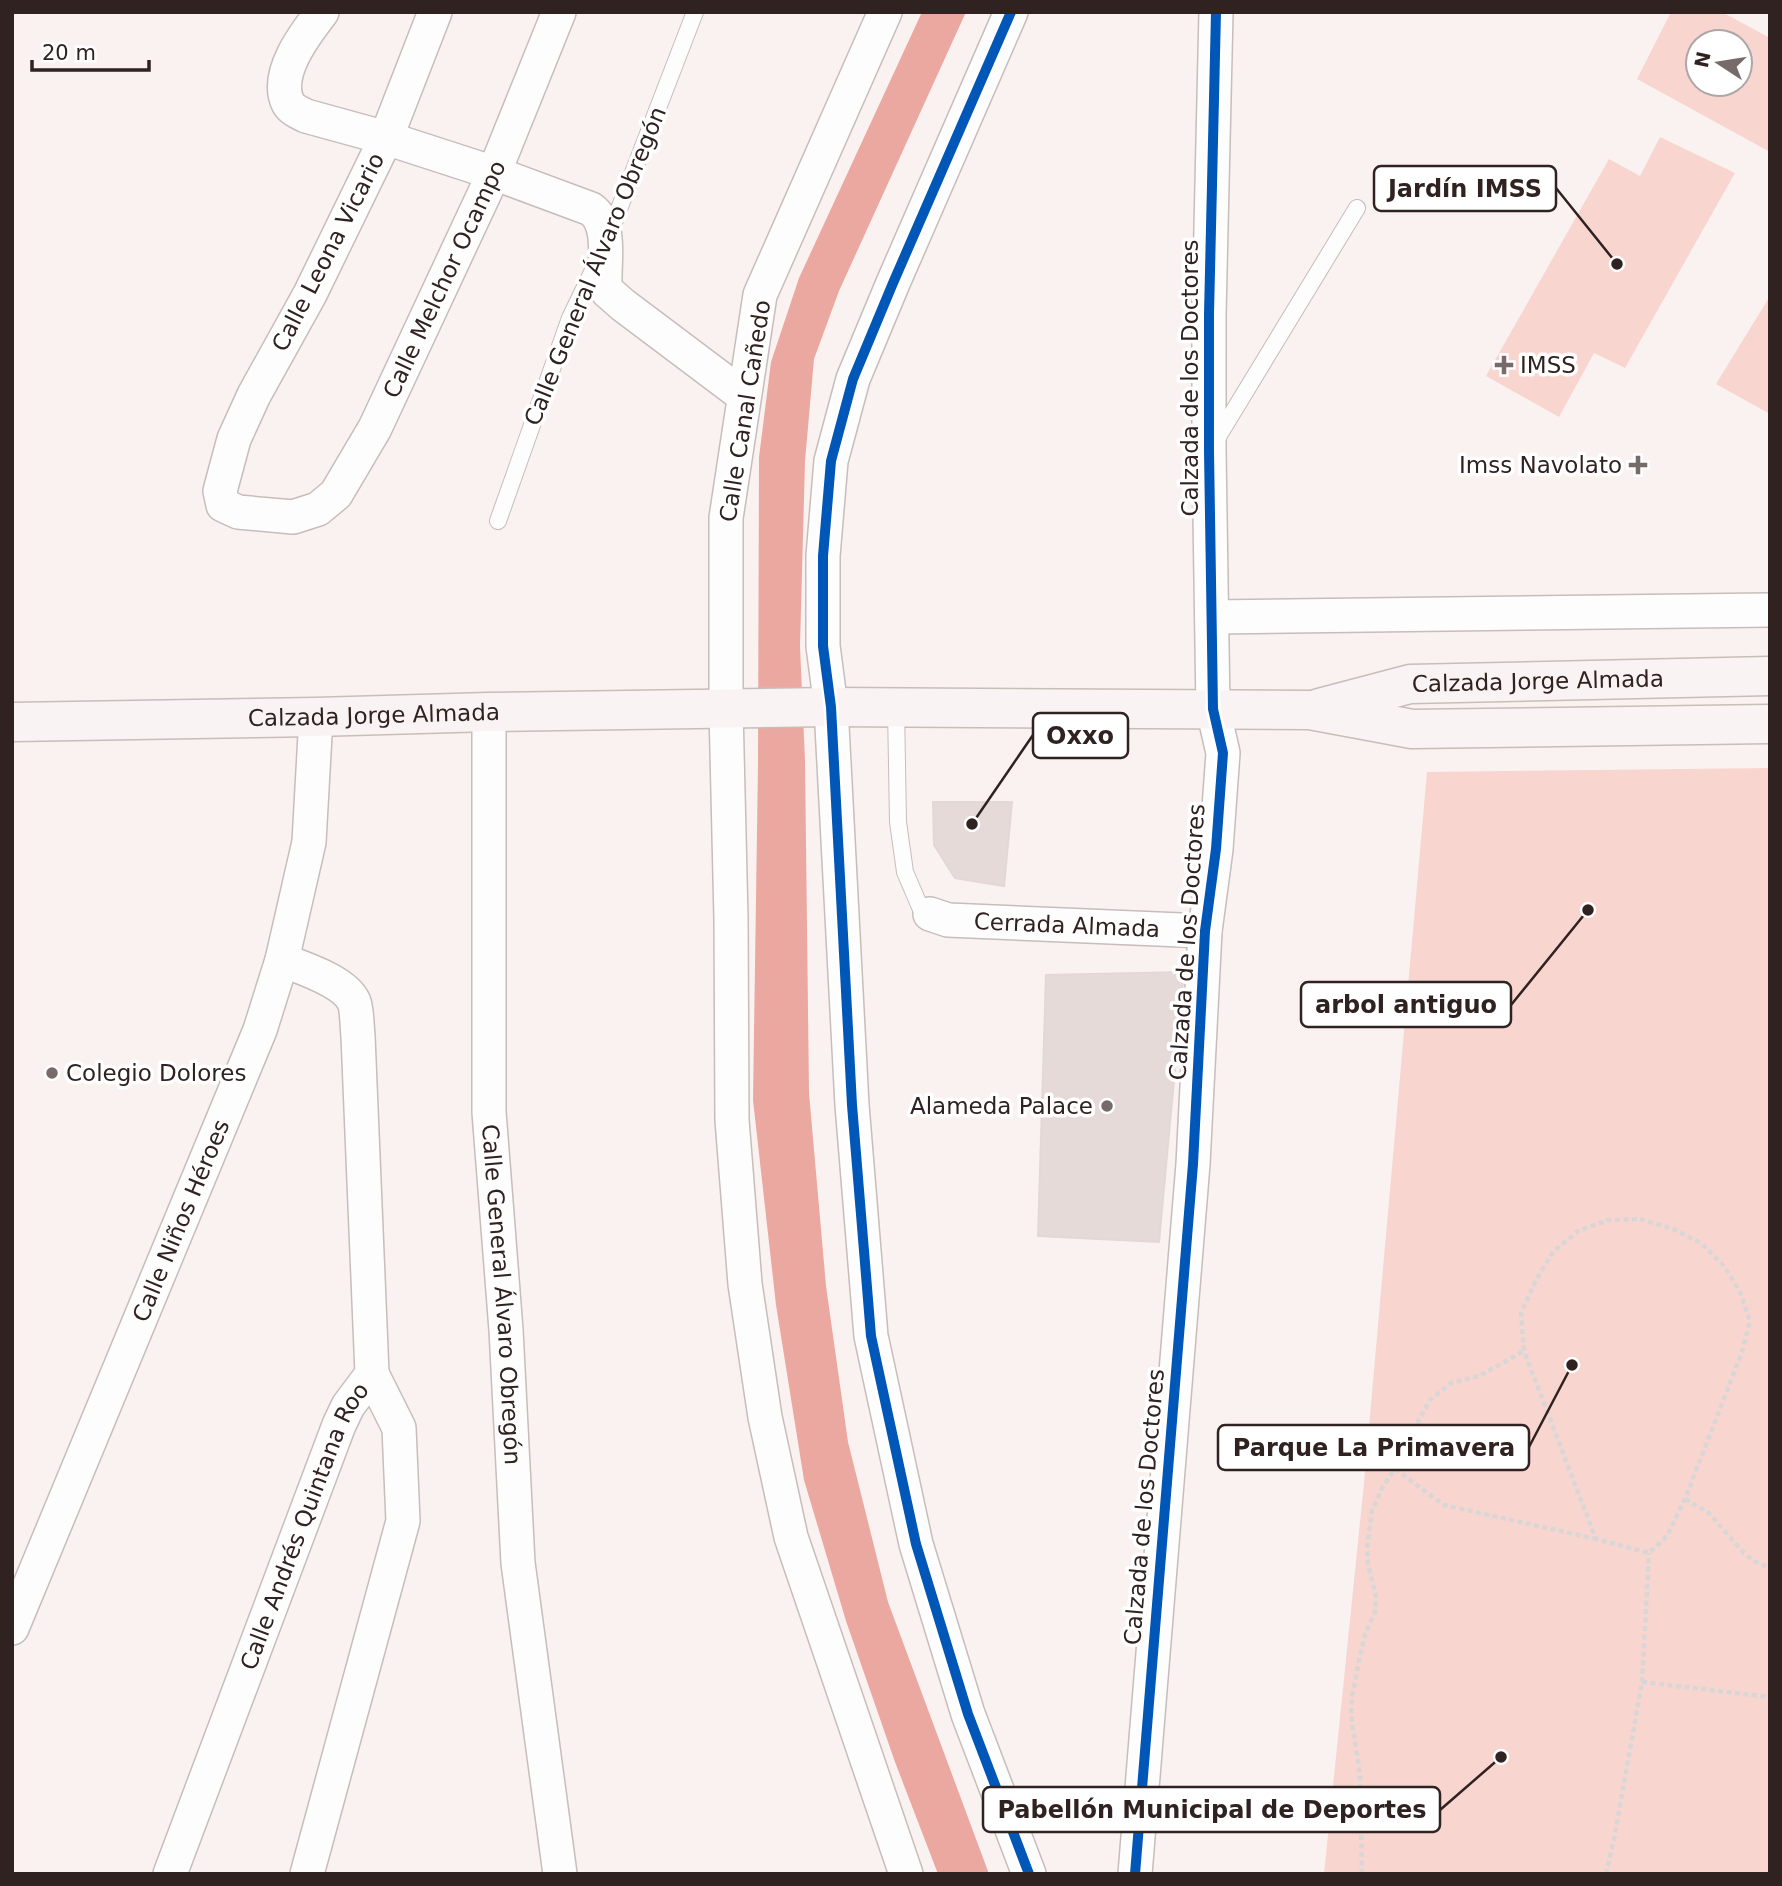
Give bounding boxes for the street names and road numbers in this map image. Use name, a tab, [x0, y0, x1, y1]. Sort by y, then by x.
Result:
street label: Calle General Álvaro Obregón	[518, 102, 671, 429]
street label: Calle Leona Vicario	[267, 148, 389, 356]
street label: Calle Melchor Ocampo	[378, 157, 511, 402]
street label: Calzada de los Doctores	[1177, 239, 1203, 517]
street label: Calle Canal Cañedo	[715, 298, 775, 524]
street label: Calzada Jorge Almada	[1412, 665, 1664, 697]
street label: Calzada Jorge Almada	[248, 699, 500, 731]
street label: Calzada de los Doctores	[1164, 803, 1210, 1081]
street label: Cerrada Almada	[973, 908, 1161, 942]
street label: Calle Niños Héroes	[127, 1116, 234, 1326]
street label: Calle General Álvaro Obregón	[477, 1123, 526, 1466]
street label: Calzada de los Doctores	[1119, 1368, 1169, 1646]
street label: Calle Andrés Quintana Roo	[235, 1377, 374, 1673]

